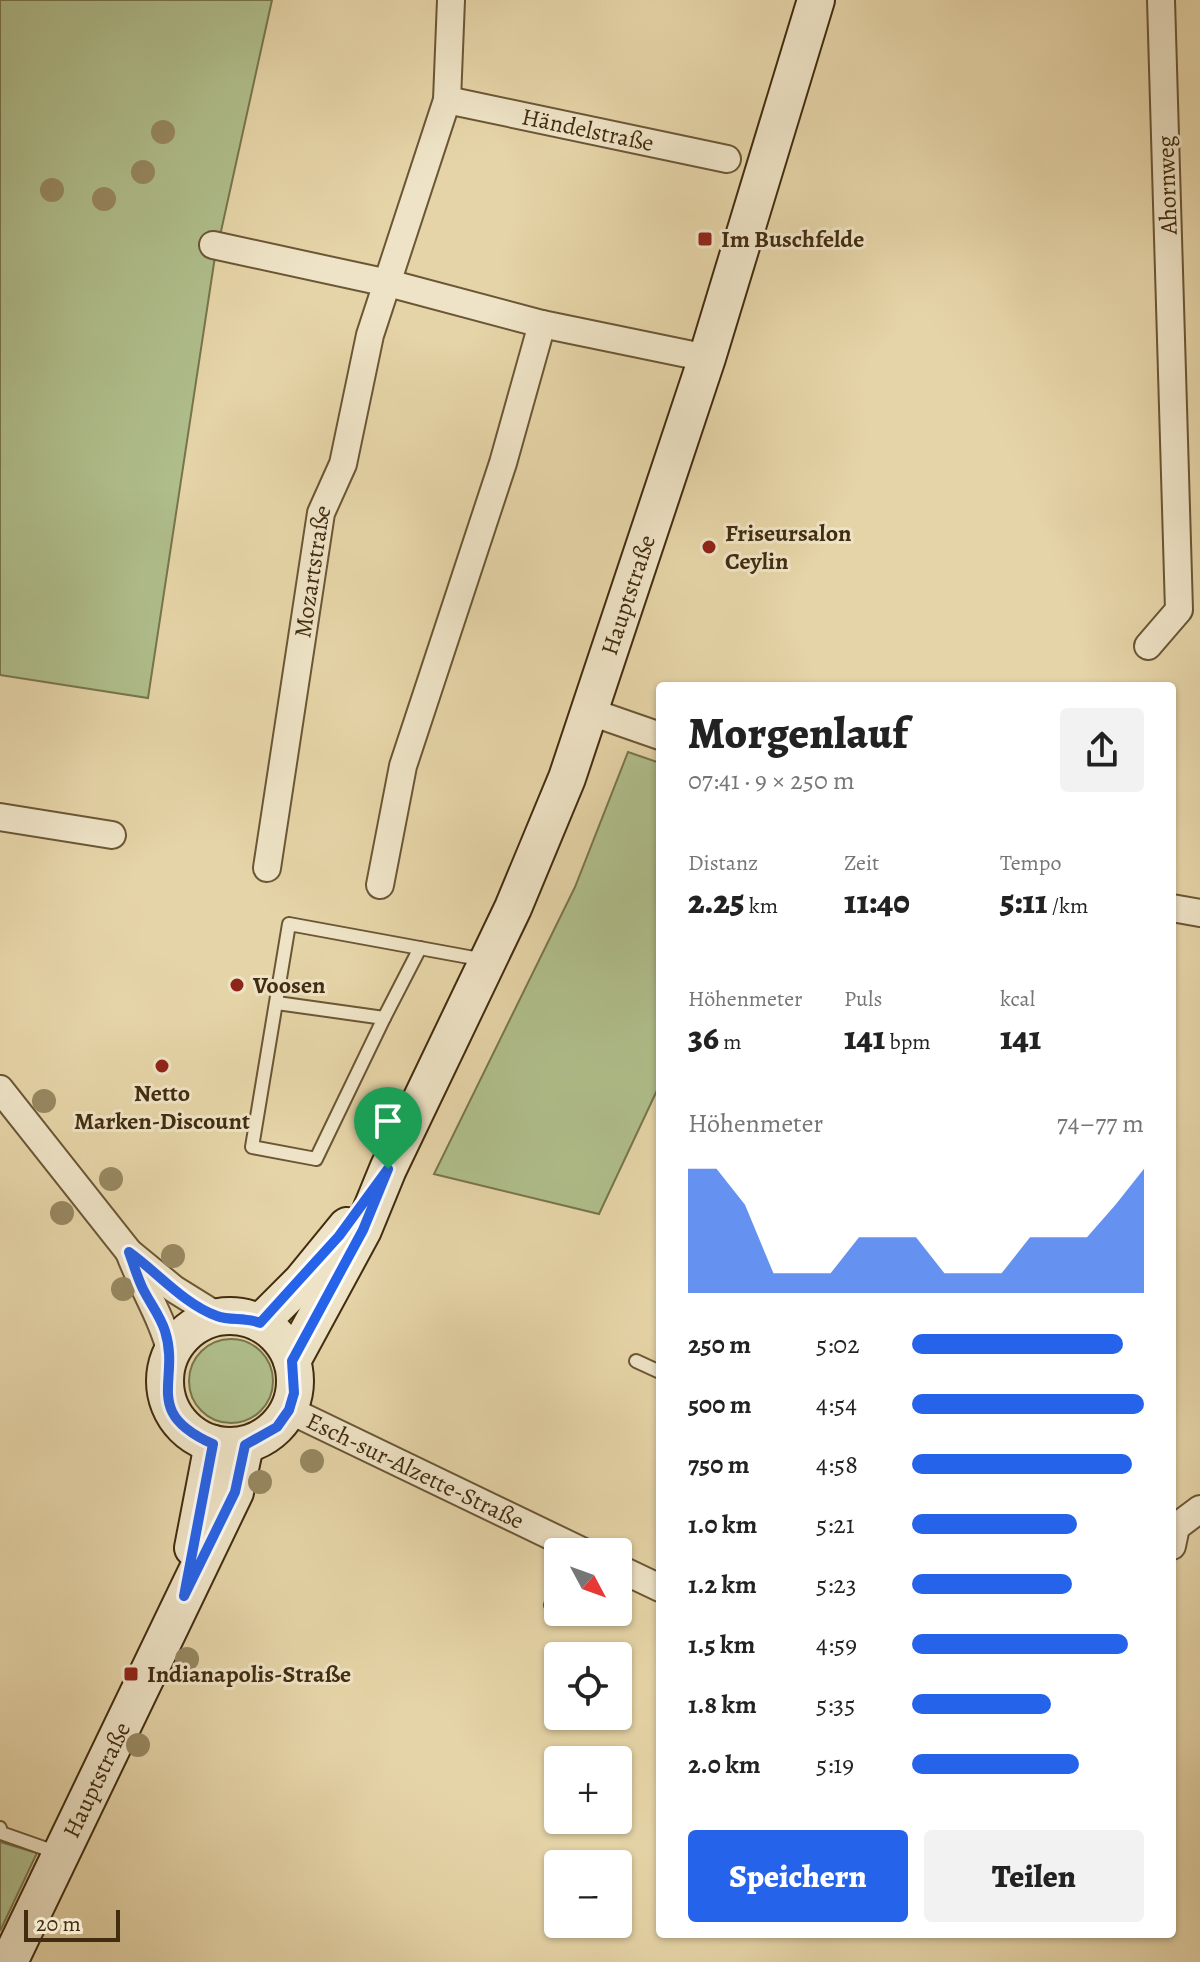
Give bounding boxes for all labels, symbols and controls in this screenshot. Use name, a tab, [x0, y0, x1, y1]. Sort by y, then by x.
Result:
street label: Händelstraße	[519, 100, 657, 159]
street label: Ahornweg	[1149, 135, 1185, 236]
place label: Im Buschfelde	[721, 223, 864, 255]
marker: Im Buschfelde	[696, 230, 714, 248]
street label: Mozartstraße	[286, 499, 339, 640]
place label: Friseursalon Ceylin	[725, 517, 852, 577]
street label: Hauptstraße	[593, 531, 663, 659]
marker: Friseursalon Ceylin	[700, 538, 718, 556]
text: Morgenlauf	[688, 703, 907, 763]
button: share	[1060, 708, 1144, 792]
text: 07:41 · 9 × 250 m	[688, 763, 855, 798]
text: Distanz	[688, 848, 758, 878]
text: Zeit	[844, 848, 879, 878]
text: Tempo	[1000, 848, 1061, 878]
text: 2.25	[688, 878, 744, 925]
text: 11:40	[844, 878, 910, 925]
text: 5:11	[1000, 878, 1047, 925]
text: km	[744, 891, 778, 921]
text: /km	[1047, 891, 1088, 921]
place label: Voosen	[252, 969, 326, 1001]
marker: Voosen	[228, 976, 246, 994]
text: Höhenmeter	[688, 984, 802, 1014]
text: Puls	[844, 984, 882, 1014]
text: kcal	[1000, 984, 1035, 1014]
text: 36	[688, 1014, 719, 1061]
text: 141	[844, 1014, 885, 1061]
text: 141	[1000, 1014, 1041, 1061]
text: m	[719, 1027, 742, 1057]
text: bpm	[885, 1027, 931, 1057]
marker: Netto Marken-Discount	[153, 1057, 171, 1075]
place label: Netto Marken-Discount	[74, 1077, 250, 1137]
pin	[354, 1087, 422, 1169]
icon: arrive	[366, 1099, 410, 1143]
text: Höhenmeter	[688, 1106, 823, 1141]
text: 74–77 m	[1057, 1106, 1144, 1141]
text: 250 m	[688, 1327, 751, 1362]
text: 5:02	[816, 1327, 860, 1362]
text: 500 m	[688, 1387, 752, 1422]
text: 4:54	[816, 1387, 857, 1422]
street label: Esch-sur-Alzette-Straße	[301, 1405, 529, 1537]
text: 750 m	[688, 1447, 750, 1482]
text: 4:58	[816, 1447, 858, 1482]
text: 1.0 km	[688, 1507, 757, 1542]
text: 5:21	[816, 1507, 855, 1542]
north arrow	[544, 1538, 632, 1626]
map controls	[544, 1538, 632, 1938]
text: 1.2 km	[688, 1567, 757, 1602]
text: 5:23	[816, 1567, 857, 1602]
text: 1.5 km	[688, 1627, 755, 1662]
text: 4:59	[816, 1627, 857, 1662]
button: locate	[544, 1642, 632, 1730]
place label: Indianapolis-Straße	[147, 1658, 351, 1690]
marker: Indianapolis-Straße	[122, 1665, 140, 1683]
text: 1.8 km	[688, 1687, 757, 1722]
text: 5:35	[816, 1687, 855, 1722]
street label: Hauptstraße	[55, 1717, 138, 1843]
button: +	[544, 1746, 632, 1834]
text: 2.0 km	[688, 1747, 761, 1782]
text: 5:19	[816, 1747, 854, 1782]
button: Speichern	[688, 1830, 908, 1922]
button: Teilen	[924, 1830, 1144, 1922]
button: −	[544, 1850, 632, 1938]
scale bar	[24, 1906, 120, 1942]
text: 20 m	[36, 1909, 81, 1939]

